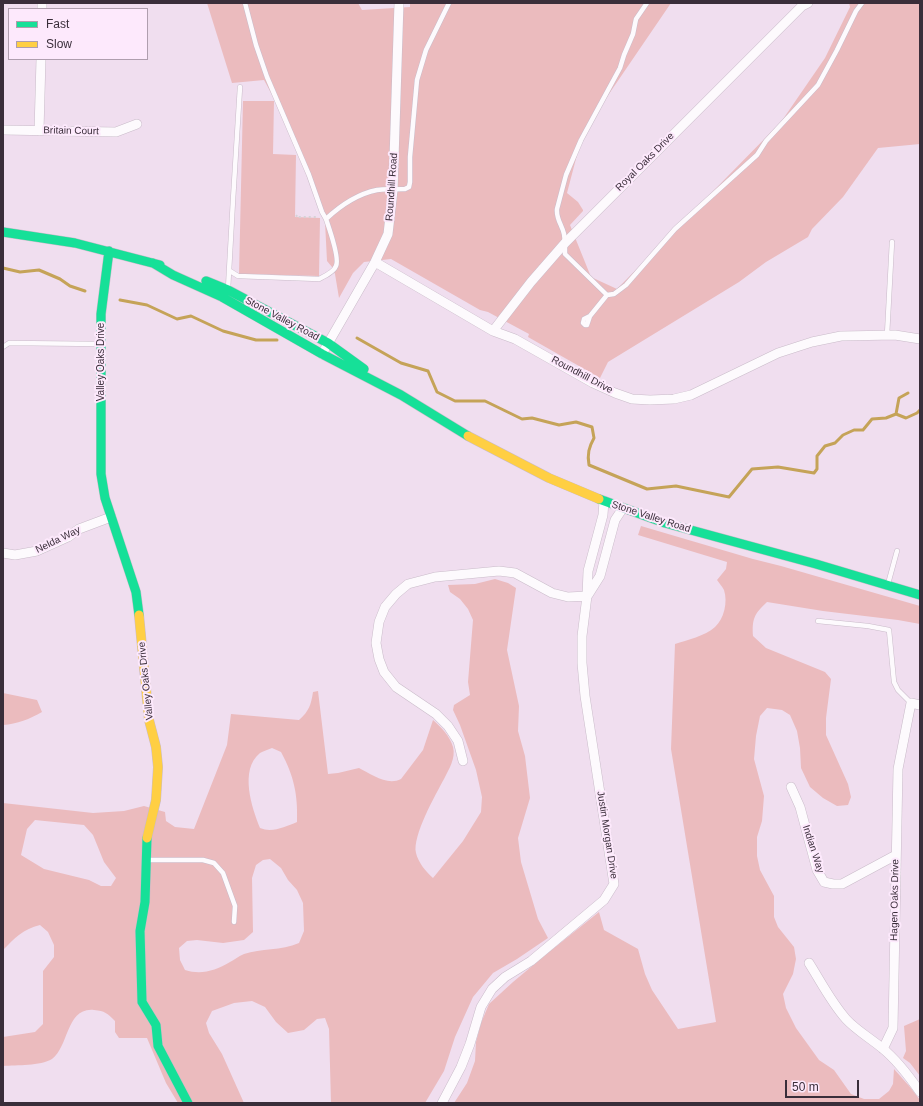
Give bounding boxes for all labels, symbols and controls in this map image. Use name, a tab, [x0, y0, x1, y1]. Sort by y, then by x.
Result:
legend	[8, 8, 148, 60]
text: Fast	[46, 17, 69, 31]
text: Slow	[46, 37, 72, 51]
street label: Britain Court	[43, 125, 99, 137]
street label: Royal Oaks Drive	[613, 130, 677, 194]
street label: Roundhill Road	[384, 152, 400, 222]
street label: Stone Valley Road	[243, 294, 321, 344]
street label: Valley Oaks Drive	[95, 323, 107, 401]
street label: Roundhill Drive	[549, 354, 615, 396]
street label: Stone Valley Road	[610, 499, 692, 535]
street label: Nelda Way	[34, 524, 82, 556]
street label: Valley Oaks Drive	[136, 641, 156, 721]
street label: Justin Morgan Drive	[594, 790, 620, 880]
street label: Indian Way	[800, 824, 826, 874]
street label: Hagen Oaks Drive	[888, 859, 902, 941]
scale bar	[787, 1072, 861, 1098]
text: 50 m	[792, 1080, 819, 1094]

